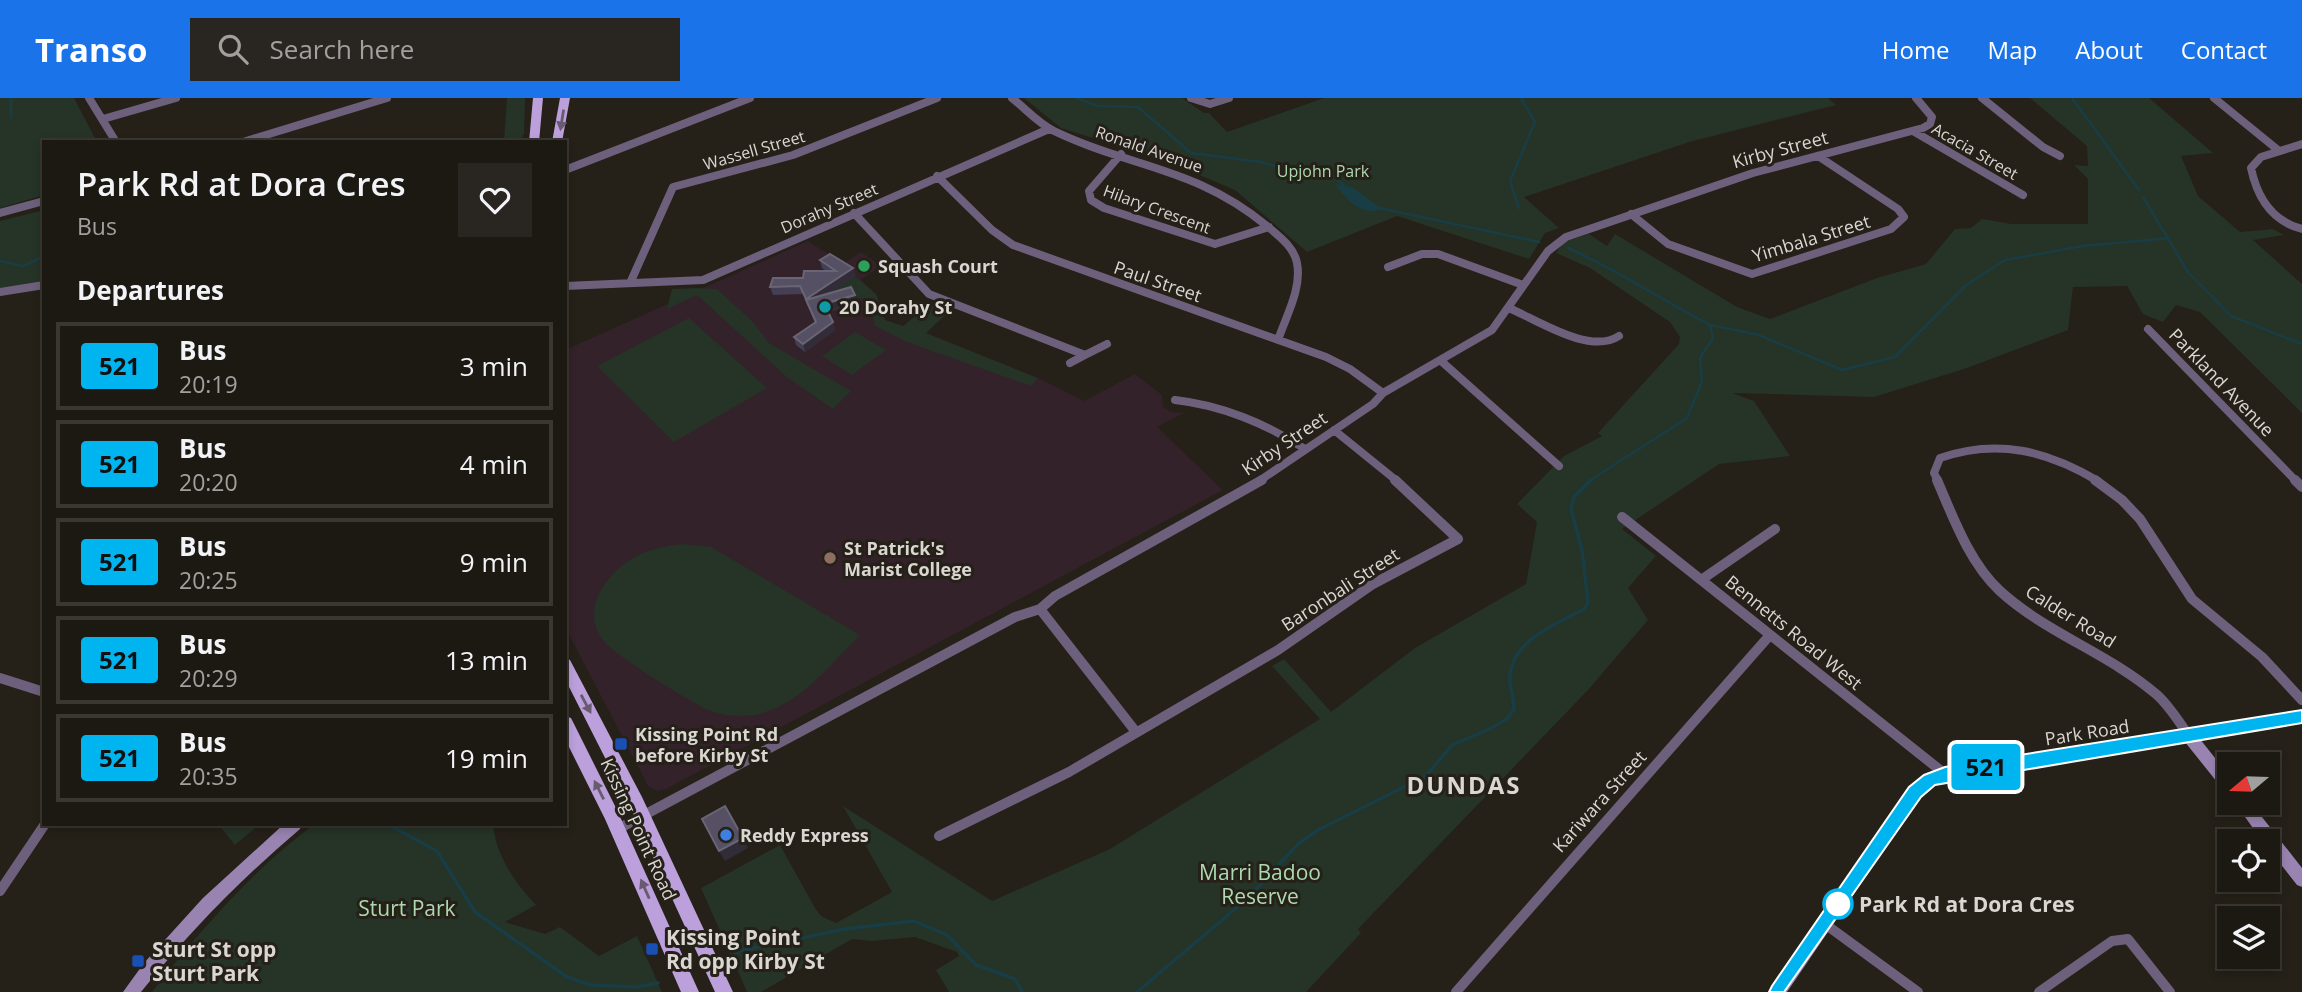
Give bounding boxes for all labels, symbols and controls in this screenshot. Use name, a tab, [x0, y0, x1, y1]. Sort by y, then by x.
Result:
search box	[190, 18, 680, 81]
text: Transo	[35, 27, 148, 72]
icon: search	[214, 30, 252, 68]
text: Search here	[270, 31, 414, 67]
text: Home	[1882, 33, 1950, 66]
text: Map	[1988, 33, 2037, 66]
text: About	[2075, 33, 2143, 66]
text: Contact	[2181, 33, 2267, 66]
one-way arrow	[556, 109, 567, 131]
street label: Acacia Street	[1928, 117, 2022, 185]
street label: Ronald Avenue	[1093, 120, 1205, 178]
street label: Wassell Street	[701, 125, 808, 175]
street label: Kirby Street	[1730, 125, 1830, 173]
park label: Upjohn Park	[1277, 160, 1370, 182]
text: Park Rd at Dora Cres	[77, 161, 406, 206]
button: heart	[458, 163, 532, 237]
street label: Dorahy Street	[777, 178, 881, 238]
street label: Hilary Crescent	[1100, 179, 1214, 239]
street label: Yimbala Street	[1749, 209, 1873, 267]
text: Bus	[77, 210, 117, 242]
place label: Squash Court	[878, 254, 998, 278]
street label: Paul Street	[1111, 255, 1205, 307]
marker: Squash Court	[856, 258, 872, 274]
text: Departures	[77, 272, 224, 308]
place label: 20 Dorahy St	[839, 295, 952, 319]
marker: 20 Dorahy St	[817, 299, 833, 315]
street label: Parkland Avenue	[2164, 323, 2280, 441]
text: Bus	[179, 332, 226, 368]
text: 3 min	[460, 348, 528, 384]
text: 521	[99, 349, 140, 382]
text: 20:19	[179, 368, 238, 400]
street label: Kirby Street	[1237, 406, 1331, 480]
text: Bus	[179, 430, 226, 466]
text: 4 min	[460, 446, 528, 482]
text: 521	[99, 447, 140, 480]
text: 20:20	[179, 466, 238, 498]
text: Bus	[179, 528, 226, 564]
place label: St Patrick's Marist College	[844, 536, 972, 581]
street label: Baronbali Street	[1276, 542, 1404, 636]
text: 9 min	[460, 544, 528, 580]
text: 521	[99, 545, 140, 578]
marker: St Patrick's Marist College	[822, 550, 838, 566]
text: 20:25	[179, 564, 238, 596]
street label: Bennetts Road West	[1721, 569, 1867, 695]
street label: Calder Road	[2021, 579, 2121, 653]
text: Bus	[179, 626, 226, 662]
text: 13 min	[445, 642, 528, 678]
text: 521	[99, 643, 140, 676]
text: 20:29	[179, 662, 238, 694]
one-way arrow	[581, 694, 592, 714]
street label: Park Road	[2043, 713, 2131, 751]
place label: Kissing Point Rd before Kirby St	[635, 722, 778, 767]
text: Bus	[179, 724, 226, 760]
marker: Kissing Point Rd before Kirby St	[613, 736, 629, 752]
text: 19 min	[445, 740, 528, 776]
text: 521	[99, 741, 140, 774]
line badge: 521	[1946, 744, 2026, 790]
street label: Kariwara Street	[1547, 745, 1651, 857]
text: 521	[1965, 750, 2007, 783]
north arrow	[2217, 752, 2280, 816]
map controls	[2217, 752, 2280, 969]
street label: Kissing Point Road	[596, 754, 682, 904]
text: 20:35	[179, 760, 238, 792]
district label: DUNDAS	[1407, 768, 1521, 801]
one-way arrow	[594, 780, 606, 800]
place label: Reddy Express	[740, 823, 869, 847]
marker: Reddy Express	[718, 827, 734, 843]
button: locate	[2217, 829, 2280, 892]
park label: Marri Badoo Reserve	[1199, 858, 1321, 910]
one-way arrow	[639, 879, 651, 899]
marker: Park Rd at Dora Cres	[1823, 889, 1853, 919]
place label: Park Rd at Dora Cres	[1859, 890, 2075, 918]
park label: Sturt Park	[358, 894, 456, 922]
button: layers	[2217, 906, 2280, 969]
place label: Kissing Point Rd opp Kirby St	[666, 923, 825, 975]
place label: Sturt St opp Sturt Park	[152, 935, 276, 987]
marker: Kissing Point Rd opp Kirby St	[644, 941, 660, 957]
marker: Sturt St opp Sturt Park	[130, 953, 146, 969]

